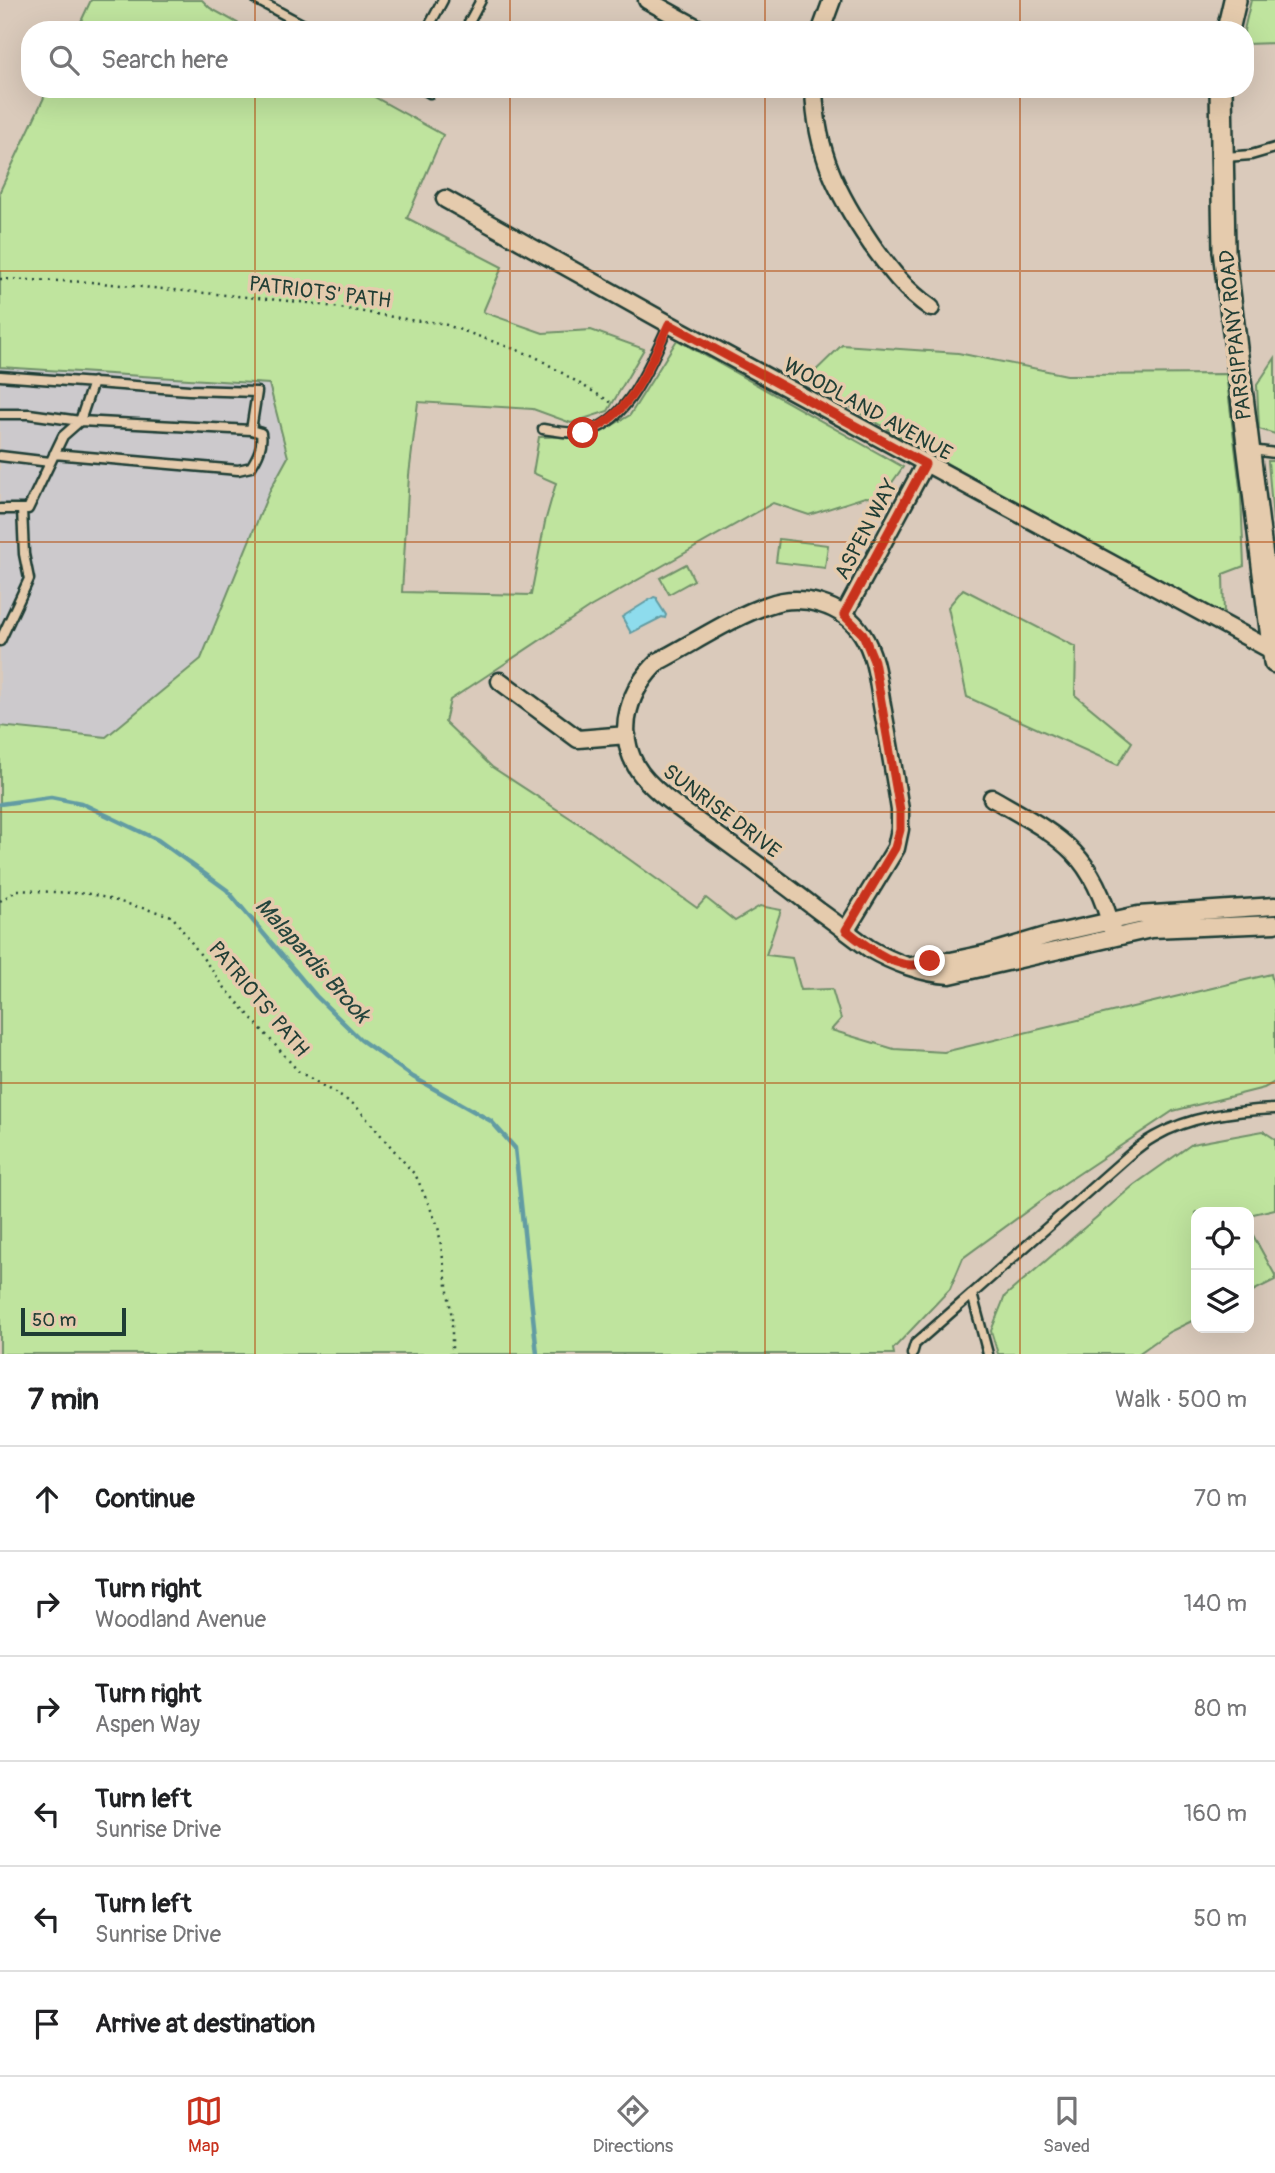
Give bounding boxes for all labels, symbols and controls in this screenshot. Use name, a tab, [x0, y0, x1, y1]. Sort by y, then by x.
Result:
search box	[21, 21, 1254, 98]
icon: search	[45, 41, 83, 79]
text: Search here	[101, 44, 228, 76]
street label: PARSIPPANY ROAD	[1213, 249, 1258, 421]
street label: PATRIOTS' PATH	[247, 270, 393, 315]
street label: WOODLAND AVENUE	[779, 352, 957, 467]
route start	[567, 417, 598, 448]
street label: ASPEN WAY	[829, 474, 904, 584]
street label: SUNRISE DRIVE	[657, 758, 786, 865]
water label: Malapardis Brook	[249, 892, 378, 1031]
street label: PATRIOTS' PATH	[202, 936, 315, 1063]
route end	[914, 945, 945, 976]
map controls	[1191, 1207, 1254, 1333]
button: locate	[1191, 1207, 1254, 1270]
button: layers	[1191, 1270, 1254, 1333]
scale bar	[21, 1305, 126, 1337]
text: 50 m	[32, 1308, 76, 1332]
text: 7 min	[28, 1381, 99, 1418]
text: Walk · 500 m	[1115, 1385, 1247, 1414]
icon: ahead	[28, 1480, 66, 1518]
text: Continue	[95, 1483, 195, 1515]
text: 70 m	[1194, 1484, 1247, 1513]
text: Turn right	[95, 1573, 201, 1605]
icon: right	[28, 1585, 66, 1623]
text: 140 m	[1184, 1589, 1247, 1618]
text: Woodland Avenue	[95, 1605, 266, 1634]
text: Turn right	[95, 1678, 201, 1710]
icon: right	[28, 1690, 66, 1728]
text: 80 m	[1194, 1694, 1247, 1723]
text: Aspen Way	[95, 1710, 200, 1739]
text: Turn left	[95, 1783, 191, 1815]
icon: left	[28, 1795, 66, 1833]
text: 160 m	[1183, 1799, 1247, 1828]
text: Sunrise Drive	[95, 1815, 221, 1844]
text: Turn left	[95, 1888, 191, 1920]
icon: left	[28, 1900, 66, 1938]
text: 50 m	[1193, 1904, 1247, 1933]
text: Sunrise Drive	[95, 1920, 221, 1949]
icon: arrive	[28, 2005, 66, 2043]
text: Arrive at destination	[95, 2008, 315, 2040]
tab: Map	[185, 2092, 223, 2158]
tab: Directions	[593, 2092, 673, 2158]
tab: Saved	[1043, 2092, 1090, 2158]

